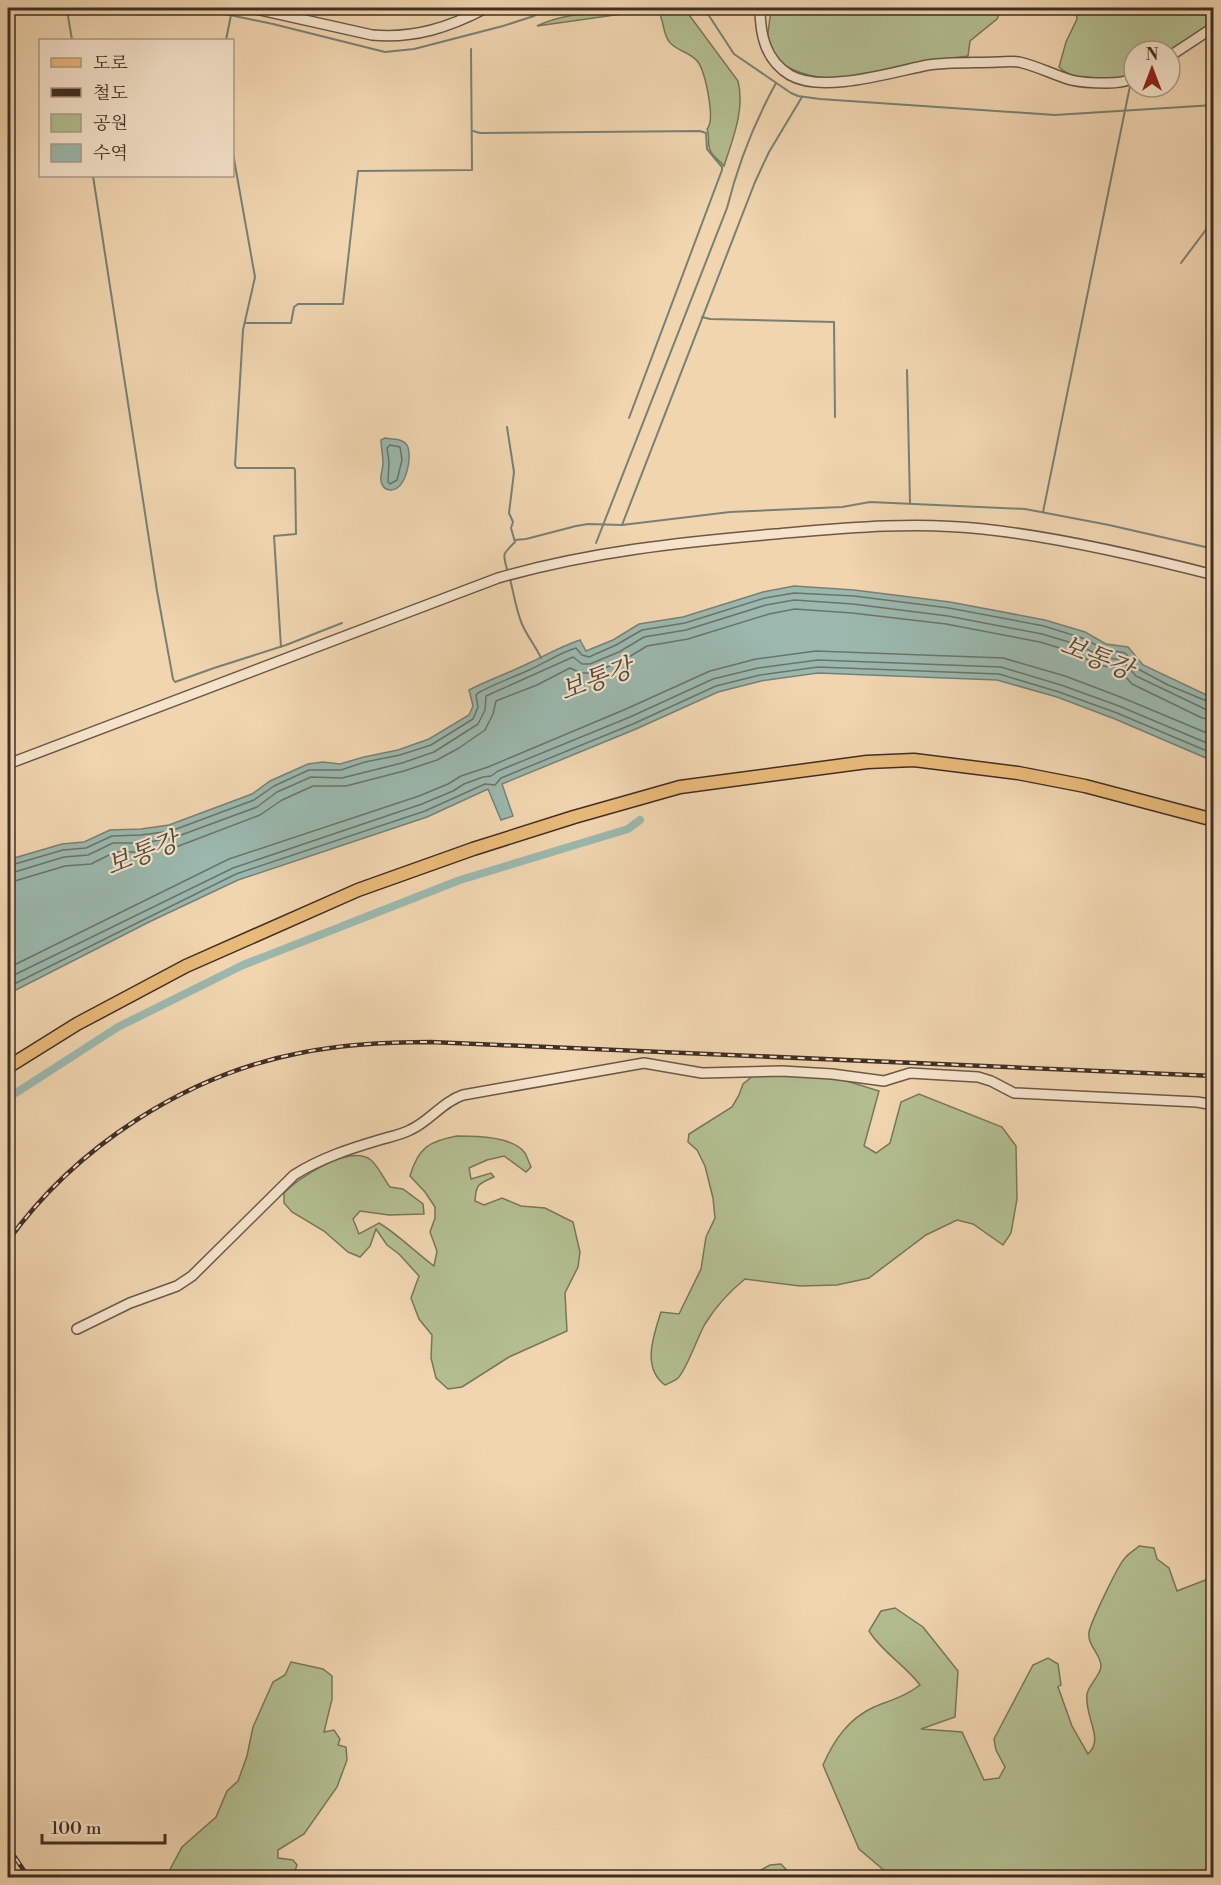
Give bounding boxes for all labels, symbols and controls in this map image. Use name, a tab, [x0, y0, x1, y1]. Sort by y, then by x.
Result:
legend	[39, 39, 234, 177]
north arrow	[1122, 39, 1182, 99]
text: N	[1146, 45, 1159, 65]
text: 도로	[93, 52, 128, 75]
text: 철도	[93, 82, 128, 105]
text: 공원	[93, 112, 128, 135]
text: 수역	[93, 142, 128, 165]
water label: 보통강	[1056, 629, 1141, 688]
water label: 보통강	[555, 651, 641, 708]
water label: 보통강	[101, 824, 187, 882]
scale bar	[42, 1807, 165, 1845]
text: 100 m	[51, 1817, 102, 1840]

